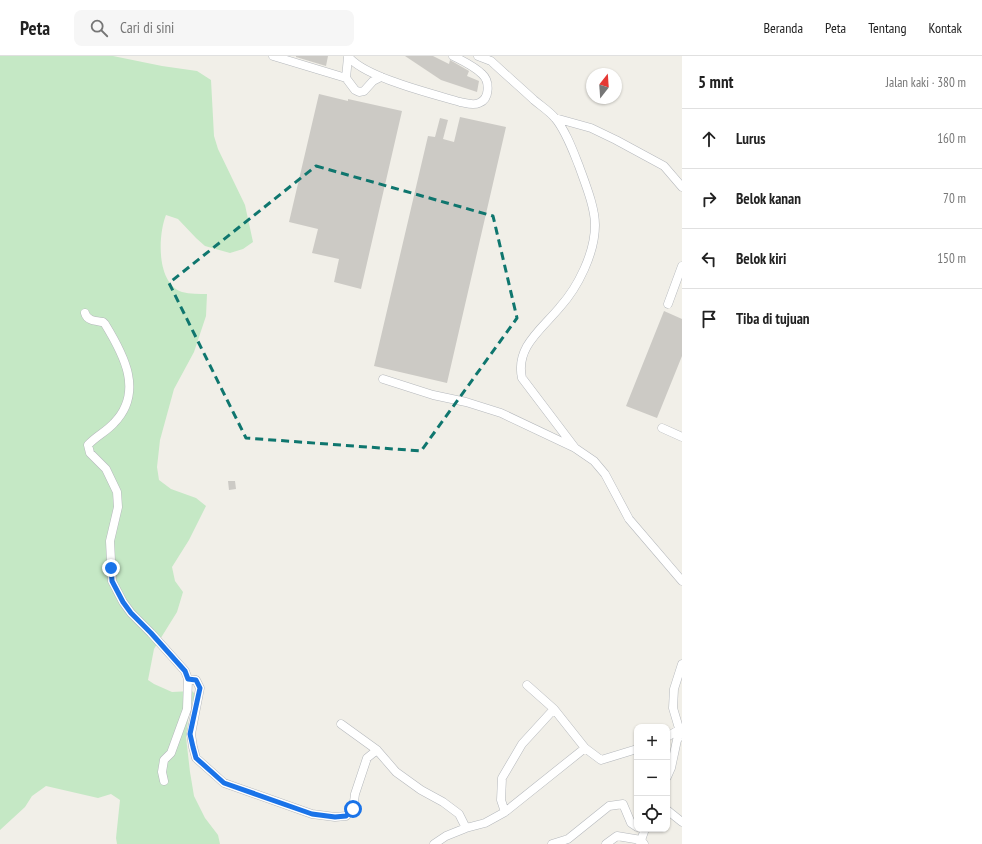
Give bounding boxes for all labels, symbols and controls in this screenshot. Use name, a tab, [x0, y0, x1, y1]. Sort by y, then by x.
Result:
search box	[74, 10, 354, 46]
text: Peta	[20, 16, 50, 40]
icon: search	[88, 17, 110, 39]
text: Cari di sini	[120, 18, 174, 37]
text: Beranda	[763, 19, 803, 37]
text: Peta	[825, 19, 846, 37]
text: Tentang	[868, 19, 907, 37]
text: Kontak	[929, 19, 962, 37]
north arrow	[586, 68, 622, 104]
text: 5 mnt	[698, 71, 733, 93]
text: Jalan kaki · 380 m	[886, 74, 966, 91]
icon: ahead	[698, 128, 720, 150]
text: Lurus	[736, 129, 765, 148]
text: 160 m	[937, 130, 966, 147]
icon: right	[698, 188, 720, 210]
text: Belok kanan	[736, 189, 801, 208]
text: 70 m	[943, 190, 966, 207]
icon: left	[698, 248, 720, 270]
text: Belok kiri	[736, 249, 786, 268]
text: 150 m	[937, 250, 966, 267]
icon: arrive	[698, 308, 720, 330]
text: Tiba di tujuan	[736, 309, 810, 328]
route end	[102, 559, 120, 577]
map controls	[634, 724, 670, 832]
button: +	[634, 724, 670, 760]
button: −	[634, 760, 670, 796]
button: locate	[634, 796, 670, 832]
route start	[344, 800, 362, 818]

